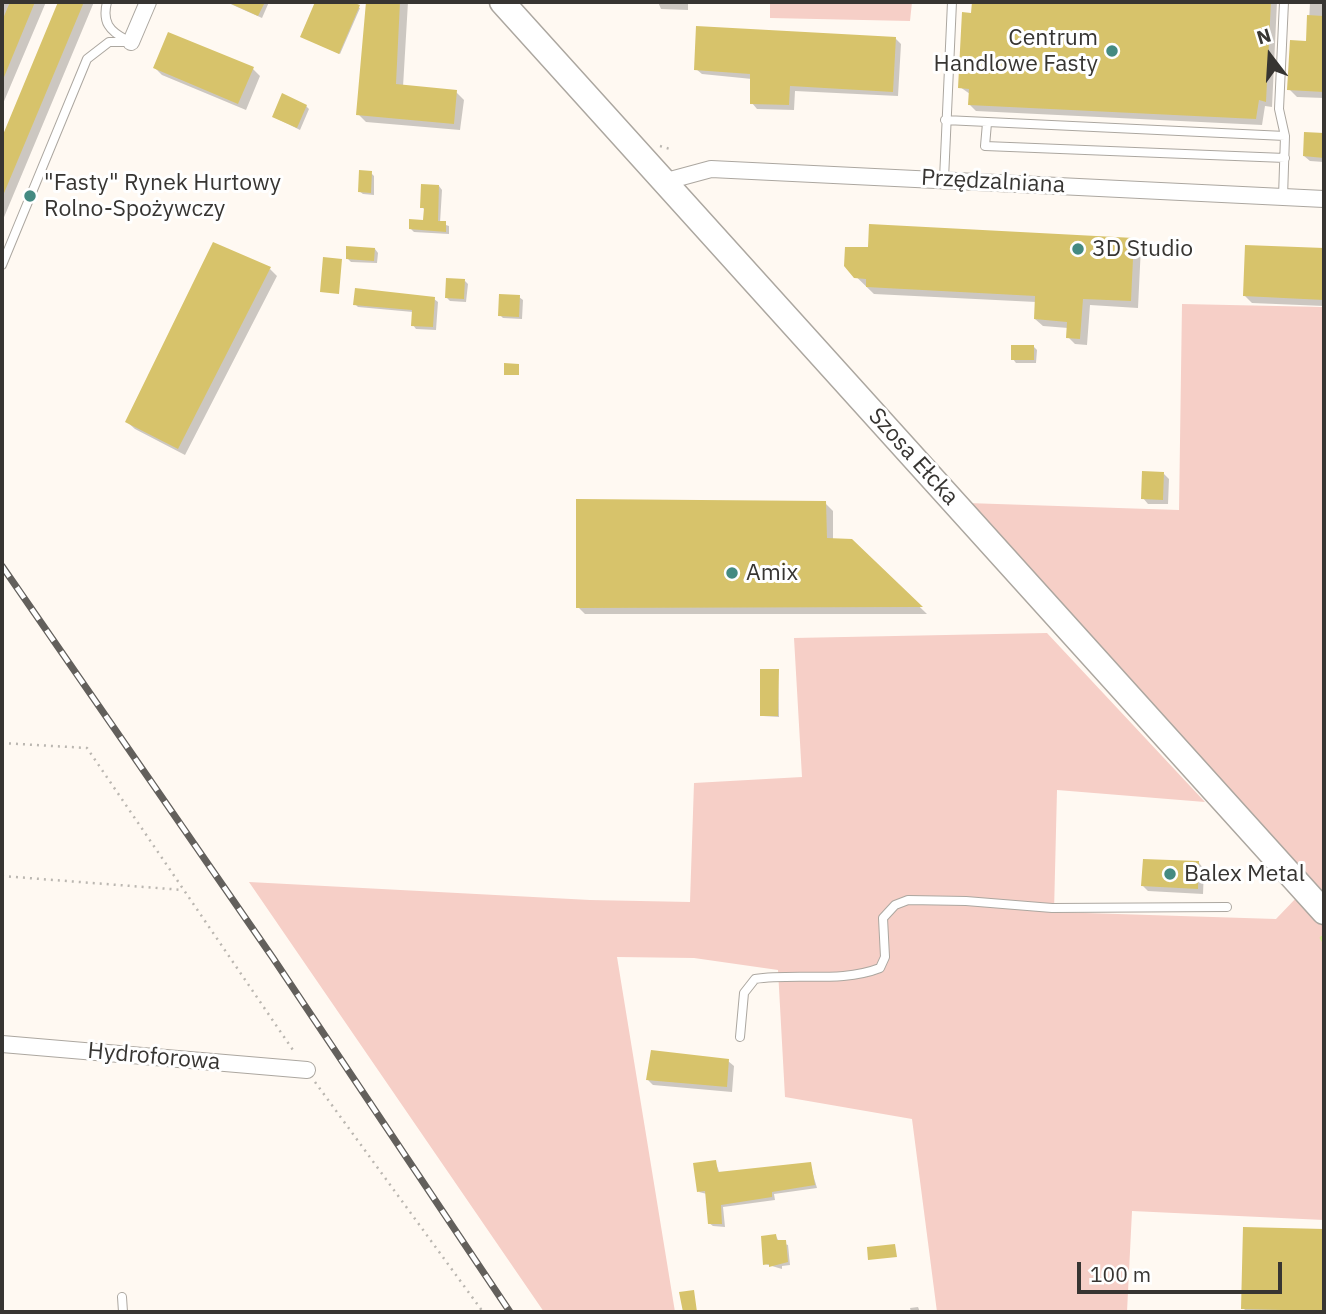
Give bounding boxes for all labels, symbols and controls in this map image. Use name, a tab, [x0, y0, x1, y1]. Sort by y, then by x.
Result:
north arrow	[1235, 21, 1305, 91]
text: N	[1254, 22, 1274, 49]
place label: Centrum Handlowe Fasty	[934, 24, 1098, 78]
marker: Centrum Handlowe Fasty	[1104, 43, 1120, 59]
street label: Przędzalniana	[920, 164, 1066, 200]
place label: "Fasty" Rynek Hurtowy Rolno-Spożywczy	[44, 169, 281, 223]
marker: "Fasty" Rynek Hurtowy Rolno-Spożywczy	[22, 188, 38, 204]
place label: 3D Studio	[1092, 235, 1193, 263]
marker: 3D Studio	[1070, 241, 1086, 257]
street label: Szosa Ełcka	[862, 403, 964, 511]
place label: Amix	[746, 559, 798, 587]
marker: Amix	[724, 565, 740, 581]
place label: Balex Metal	[1184, 860, 1305, 888]
marker: Balex Metal	[1162, 866, 1178, 882]
street label: Hydroforowa	[87, 1037, 221, 1077]
scale bar	[1081, 1248, 1286, 1292]
text: 100 m	[1090, 1260, 1151, 1288]

